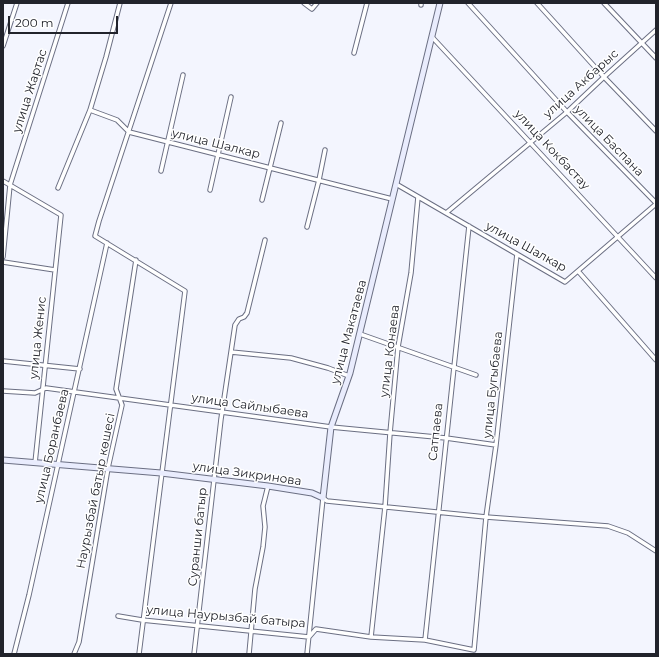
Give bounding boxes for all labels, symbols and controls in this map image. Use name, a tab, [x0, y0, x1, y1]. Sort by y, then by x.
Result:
scale bar	[10, 8, 120, 34]
text: 200 m	[15, 15, 54, 30]
street label: улица Жартас	[10, 47, 50, 135]
street label: улица Акбарыс	[541, 47, 621, 121]
street label: улица Баспана	[571, 102, 647, 180]
street label: улица Кокбастау	[511, 107, 593, 193]
street label: улица Шалкар	[170, 126, 262, 162]
street label: улица Шалкар	[483, 219, 569, 275]
street label: улица Макатаева	[328, 278, 370, 386]
street label: улица Женис	[27, 296, 49, 380]
street label: улица Конаева	[377, 304, 403, 398]
street label: улица Бугыбаева	[480, 331, 506, 439]
street label: улица Боранбаева	[32, 387, 72, 505]
street label: улица Сайлыбаева	[191, 391, 309, 421]
street label: Сатпаева	[426, 402, 446, 462]
street label: Наурызбай батыр көшесі	[74, 412, 118, 570]
street label: улица Зикринова	[192, 459, 302, 489]
street label: Суранши батыр	[186, 487, 210, 587]
street label: улица Наурызбай батыра	[146, 603, 306, 631]

